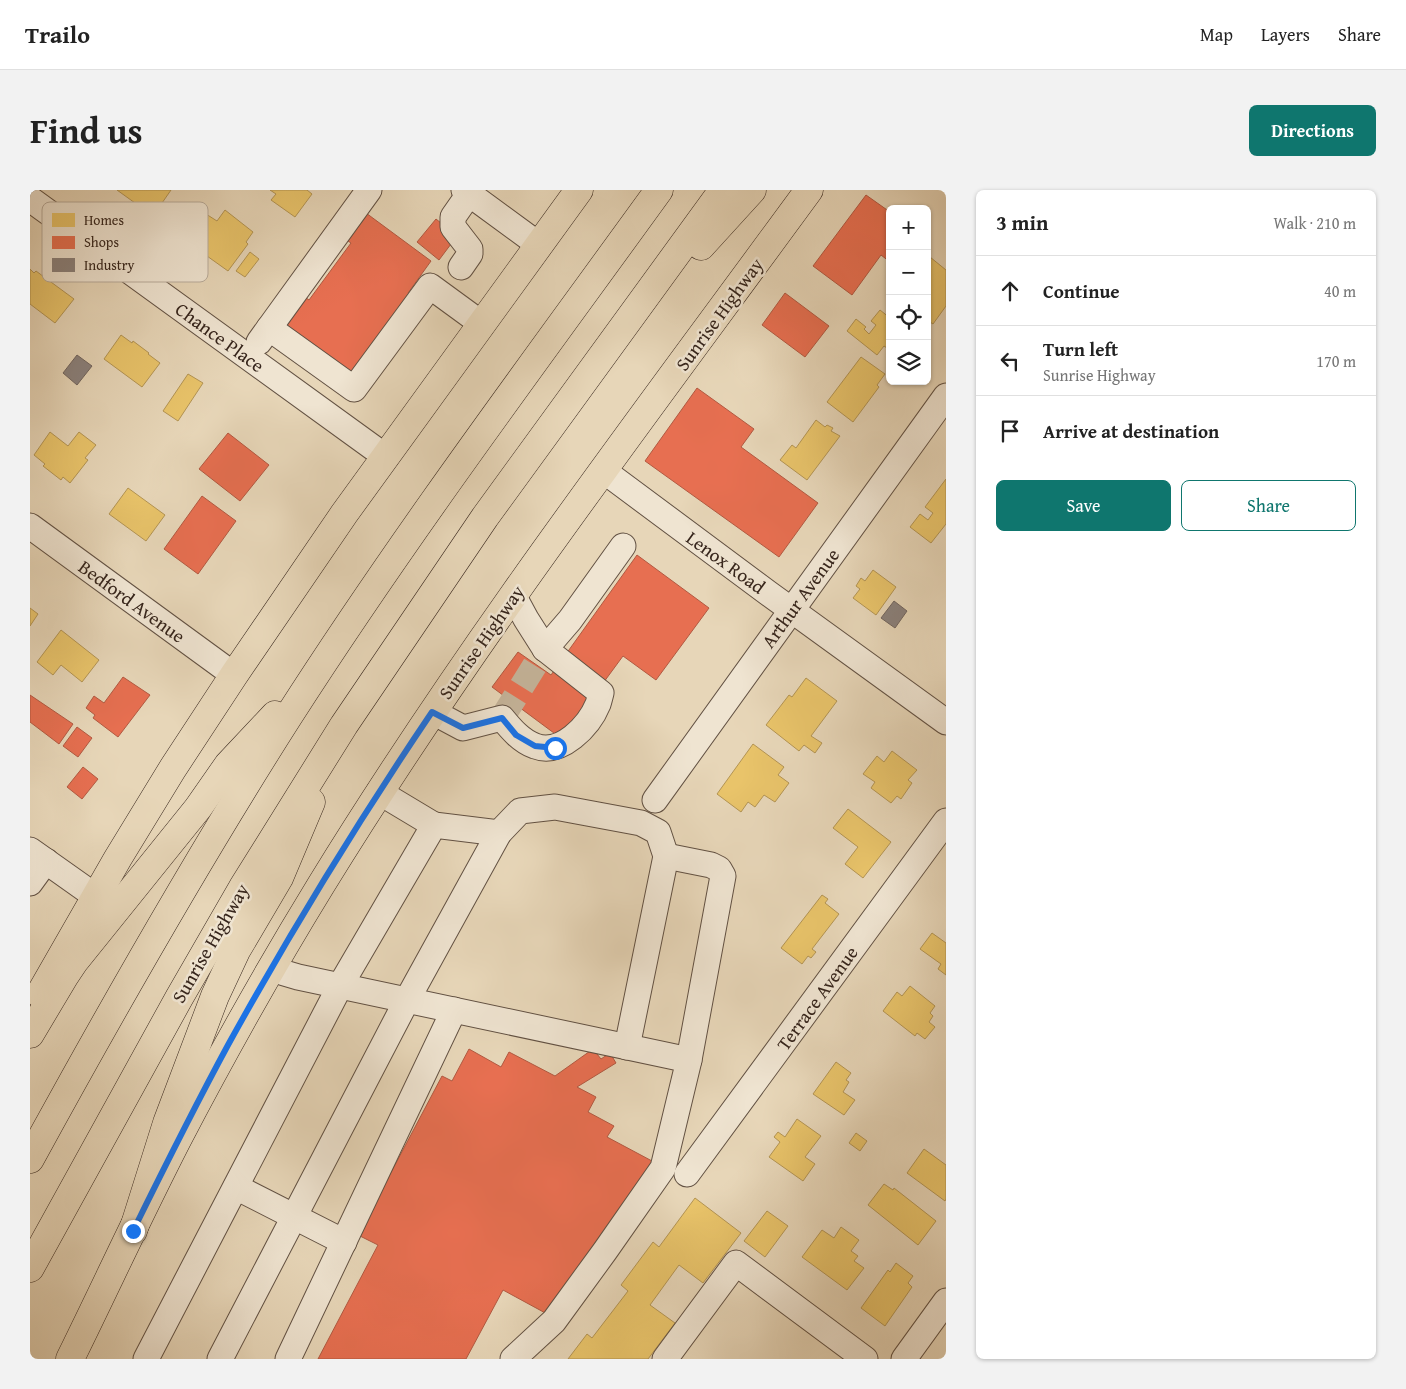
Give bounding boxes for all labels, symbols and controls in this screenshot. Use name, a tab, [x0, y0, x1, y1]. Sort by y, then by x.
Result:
text: Trailo	[25, 17, 90, 52]
text: Map	[1200, 21, 1233, 48]
text: Layers	[1261, 21, 1310, 48]
text: Share	[1338, 21, 1381, 48]
text: Find us	[30, 105, 143, 156]
button: Directions	[1249, 105, 1376, 156]
legend	[42, 202, 208, 282]
map controls	[886, 205, 931, 385]
button: +	[886, 205, 931, 250]
text: 3 min	[996, 207, 1048, 238]
text: Homes	[84, 210, 124, 230]
text: Walk · 210 m	[1273, 211, 1356, 235]
text: Shops	[84, 232, 119, 252]
button: −	[886, 250, 931, 295]
street label: Sunrise Highway	[668, 251, 770, 376]
text: Industry	[84, 255, 134, 275]
icon: ahead	[996, 277, 1024, 305]
text: Continue	[1043, 277, 1120, 305]
text: 40 m	[1324, 279, 1356, 303]
street label: Chance Place	[170, 295, 270, 379]
button: locate	[886, 295, 931, 340]
text: Turn left	[1043, 335, 1118, 363]
button: layers	[886, 340, 931, 385]
icon: left	[996, 347, 1024, 375]
text: 170 m	[1316, 349, 1356, 373]
text: Sunrise Highway	[1043, 363, 1156, 387]
icon: arrive	[996, 417, 1024, 445]
text: Arrive at destination	[1043, 417, 1219, 445]
button: Save	[996, 480, 1171, 531]
button: Share	[1181, 480, 1356, 531]
street label: Lenox Road	[681, 524, 772, 601]
street label: Arthur Avenue	[754, 542, 846, 654]
street label: Bedford Avenue	[73, 553, 191, 649]
street label: Sunrise Highway	[431, 579, 531, 705]
route start	[544, 737, 567, 760]
street label: Sunrise Highway	[164, 878, 256, 1008]
street label: Terrace Avenue	[769, 940, 865, 1056]
route end	[122, 1220, 145, 1243]

